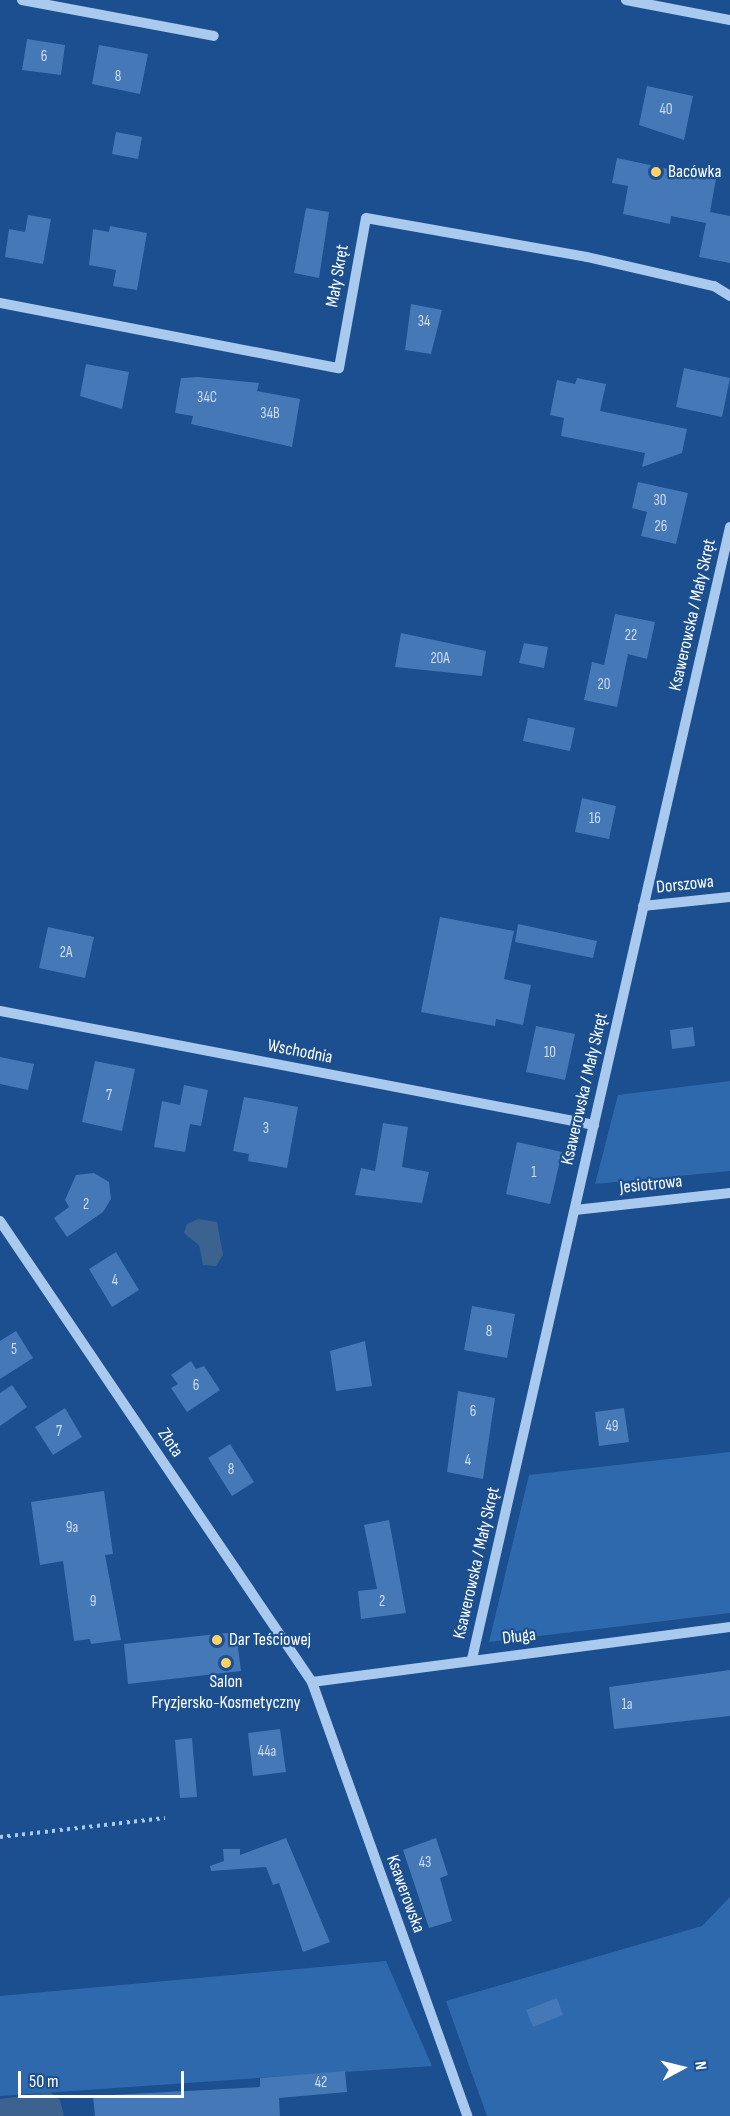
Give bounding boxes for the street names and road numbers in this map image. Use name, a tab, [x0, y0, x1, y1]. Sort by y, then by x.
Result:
street label: Mały Skręt	[322, 243, 354, 309]
street label: Ksawerowska / Mały Skręt	[665, 537, 721, 693]
street label: Dorszowa	[655, 871, 715, 899]
street label: Ksawerowska / Mały Skręt	[557, 1011, 613, 1167]
street label: Wschodnia	[266, 1035, 334, 1069]
street label: Jesiotrowa	[619, 1171, 683, 1199]
street label: Złota	[152, 1424, 188, 1462]
street label: Ksawerowska / Mały Skręt	[449, 1485, 505, 1641]
street label: Długa	[501, 1624, 537, 1650]
street label: Ksawerowska	[381, 1852, 429, 1936]

